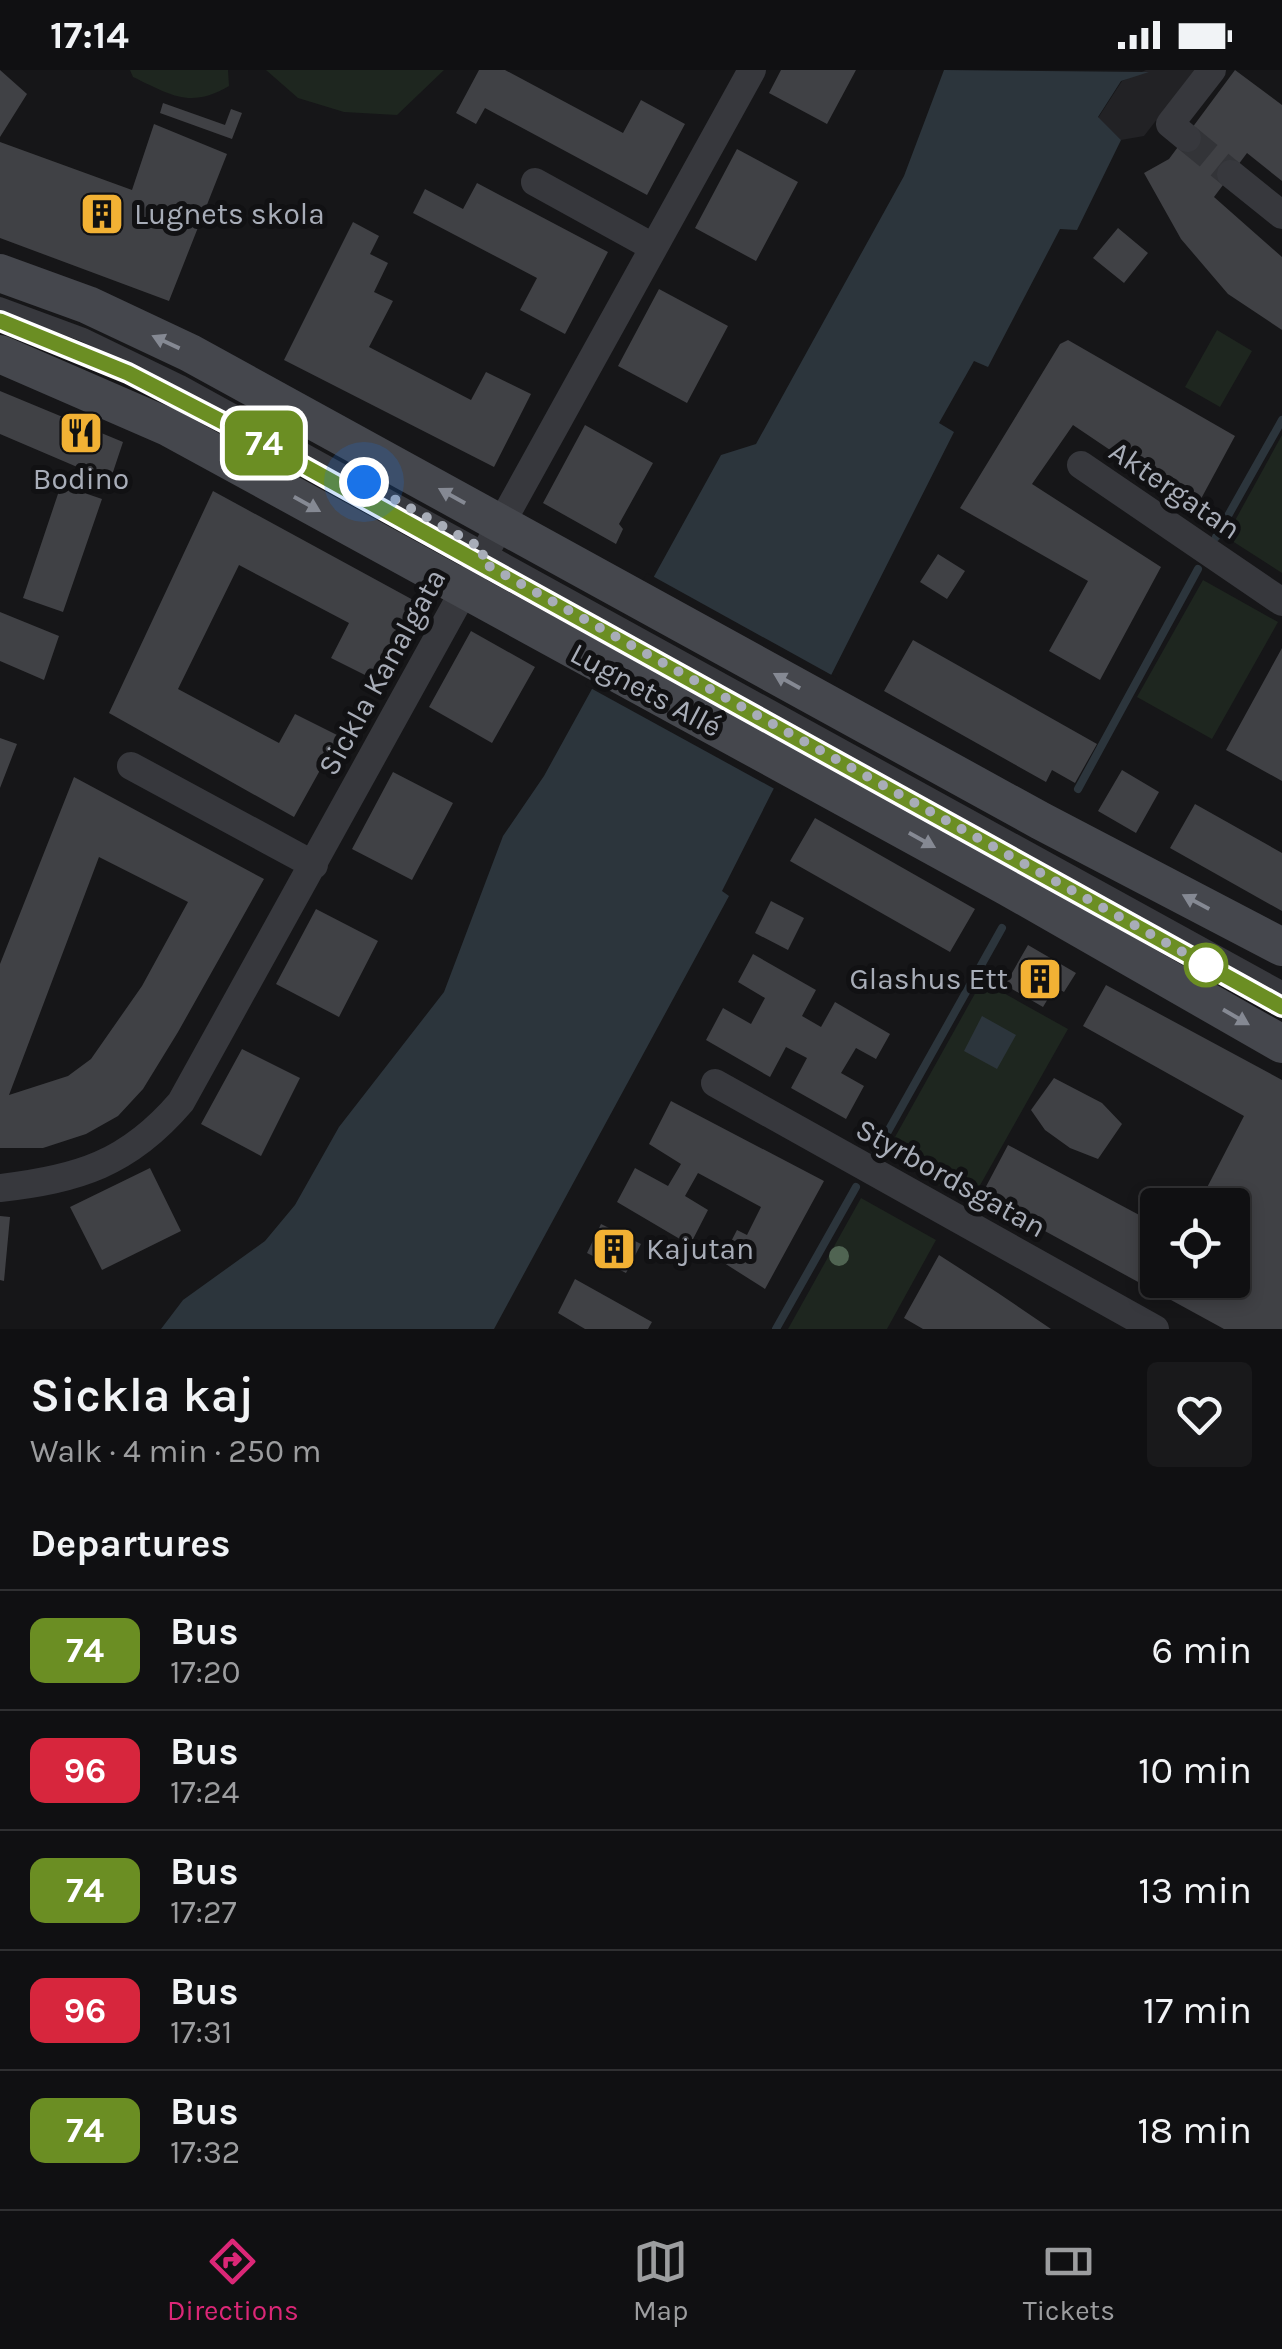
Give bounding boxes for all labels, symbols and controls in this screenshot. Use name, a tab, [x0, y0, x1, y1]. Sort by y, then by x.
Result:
text: 17:14	[50, 13, 129, 58]
building icon: Lugnets skola	[79, 191, 125, 237]
place label: Lugnets skola	[134, 196, 325, 232]
one-way arrow	[152, 334, 181, 351]
restaurant icon: Bodino	[58, 410, 104, 456]
line badge: 74	[219, 410, 309, 476]
text: 74	[245, 423, 283, 464]
street label: Aktergatan	[1103, 433, 1247, 547]
your location	[339, 457, 389, 507]
place label: Bodino	[33, 461, 129, 497]
one-way arrow	[438, 488, 467, 505]
one-way arrow	[293, 496, 322, 513]
street label: Sickla Kanalgata	[310, 562, 454, 782]
street label: Lugnets Allé	[564, 635, 728, 745]
one-way arrow	[773, 673, 802, 690]
one-way arrow	[908, 832, 937, 849]
one-way arrow	[1181, 893, 1210, 910]
unlabelled marker	[1185, 944, 1227, 986]
building icon: Glashus Ett	[1017, 956, 1063, 1002]
place label: Glashus Ett	[849, 961, 1008, 997]
one-way arrow	[1222, 1008, 1250, 1026]
street label: Styrbordsgatan	[850, 1111, 1052, 1245]
map controls	[1140, 1188, 1250, 1298]
button: locate	[1140, 1188, 1250, 1298]
building icon: Kajutan	[591, 1226, 637, 1272]
place label: Kajutan	[646, 1231, 754, 1267]
button: heart	[1147, 1362, 1252, 1467]
text: Sickla kaj	[30, 1367, 254, 1423]
text: Walk · 4 min · 250 m	[30, 1433, 321, 1470]
text: Departures	[30, 1521, 230, 1566]
text: Bus	[170, 1609, 239, 1654]
text: 6 min	[1151, 1628, 1252, 1673]
text: 74	[66, 1630, 104, 1671]
text: 17:20	[170, 1654, 241, 1691]
text: Bus	[170, 1729, 239, 1774]
text: 10 min	[1138, 1748, 1252, 1793]
text: 96	[64, 1750, 106, 1791]
text: 17:24	[170, 1774, 239, 1811]
text: Bus	[170, 1849, 239, 1894]
text: 13 min	[1138, 1868, 1252, 1913]
text: 74	[66, 1870, 104, 1911]
text: 17:27	[170, 1894, 237, 1931]
text: Bus	[170, 1969, 239, 2014]
text: 17 min	[1143, 1988, 1252, 2033]
text: 96	[64, 1990, 106, 2031]
text: 17:31	[170, 2014, 232, 2051]
text: Bus	[170, 2089, 239, 2134]
text: 18 min	[1137, 2108, 1252, 2153]
text: 74	[66, 2110, 104, 2151]
text: 17:32	[170, 2134, 240, 2171]
tab: Directions	[167, 2234, 299, 2327]
tab: Map	[633, 2234, 688, 2327]
tab: Tickets	[1023, 2234, 1115, 2327]

